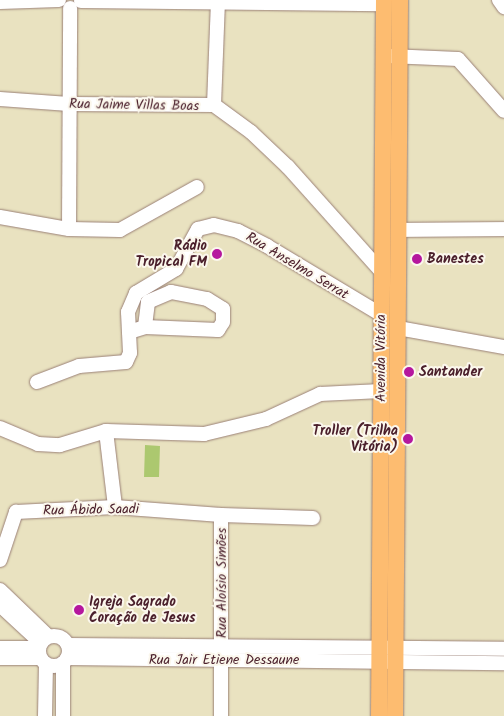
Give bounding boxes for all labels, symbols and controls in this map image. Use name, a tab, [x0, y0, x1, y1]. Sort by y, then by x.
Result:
street label: Rua Jaime Villas Boas	[69, 95, 199, 115]
street label: Rua Anselmo Serrat	[243, 229, 351, 303]
place label: Rádio Tropical FM	[135, 238, 207, 270]
marker: Rádio Tropical FM	[211, 248, 223, 260]
place label: Banestes	[427, 251, 484, 267]
marker: Banestes	[411, 253, 423, 265]
street label: Avenida Vitória	[373, 314, 389, 402]
place label: Santander	[419, 364, 482, 380]
marker: Santander	[403, 366, 415, 378]
place label: Troller (Trilha Vitória)	[312, 423, 398, 456]
marker: Troller (Trilha Vitória)	[402, 433, 414, 445]
street label: Rua Ábido Saadi	[43, 501, 139, 519]
street label: Rua Aloísio Simões	[214, 528, 230, 638]
place label: Igreja Sagrado Coração de Jesus	[89, 594, 195, 626]
marker: Igreja Sagrado Coração de Jesus	[73, 604, 85, 616]
street label: Rua Jair Etiene Dessaune	[149, 652, 299, 668]

